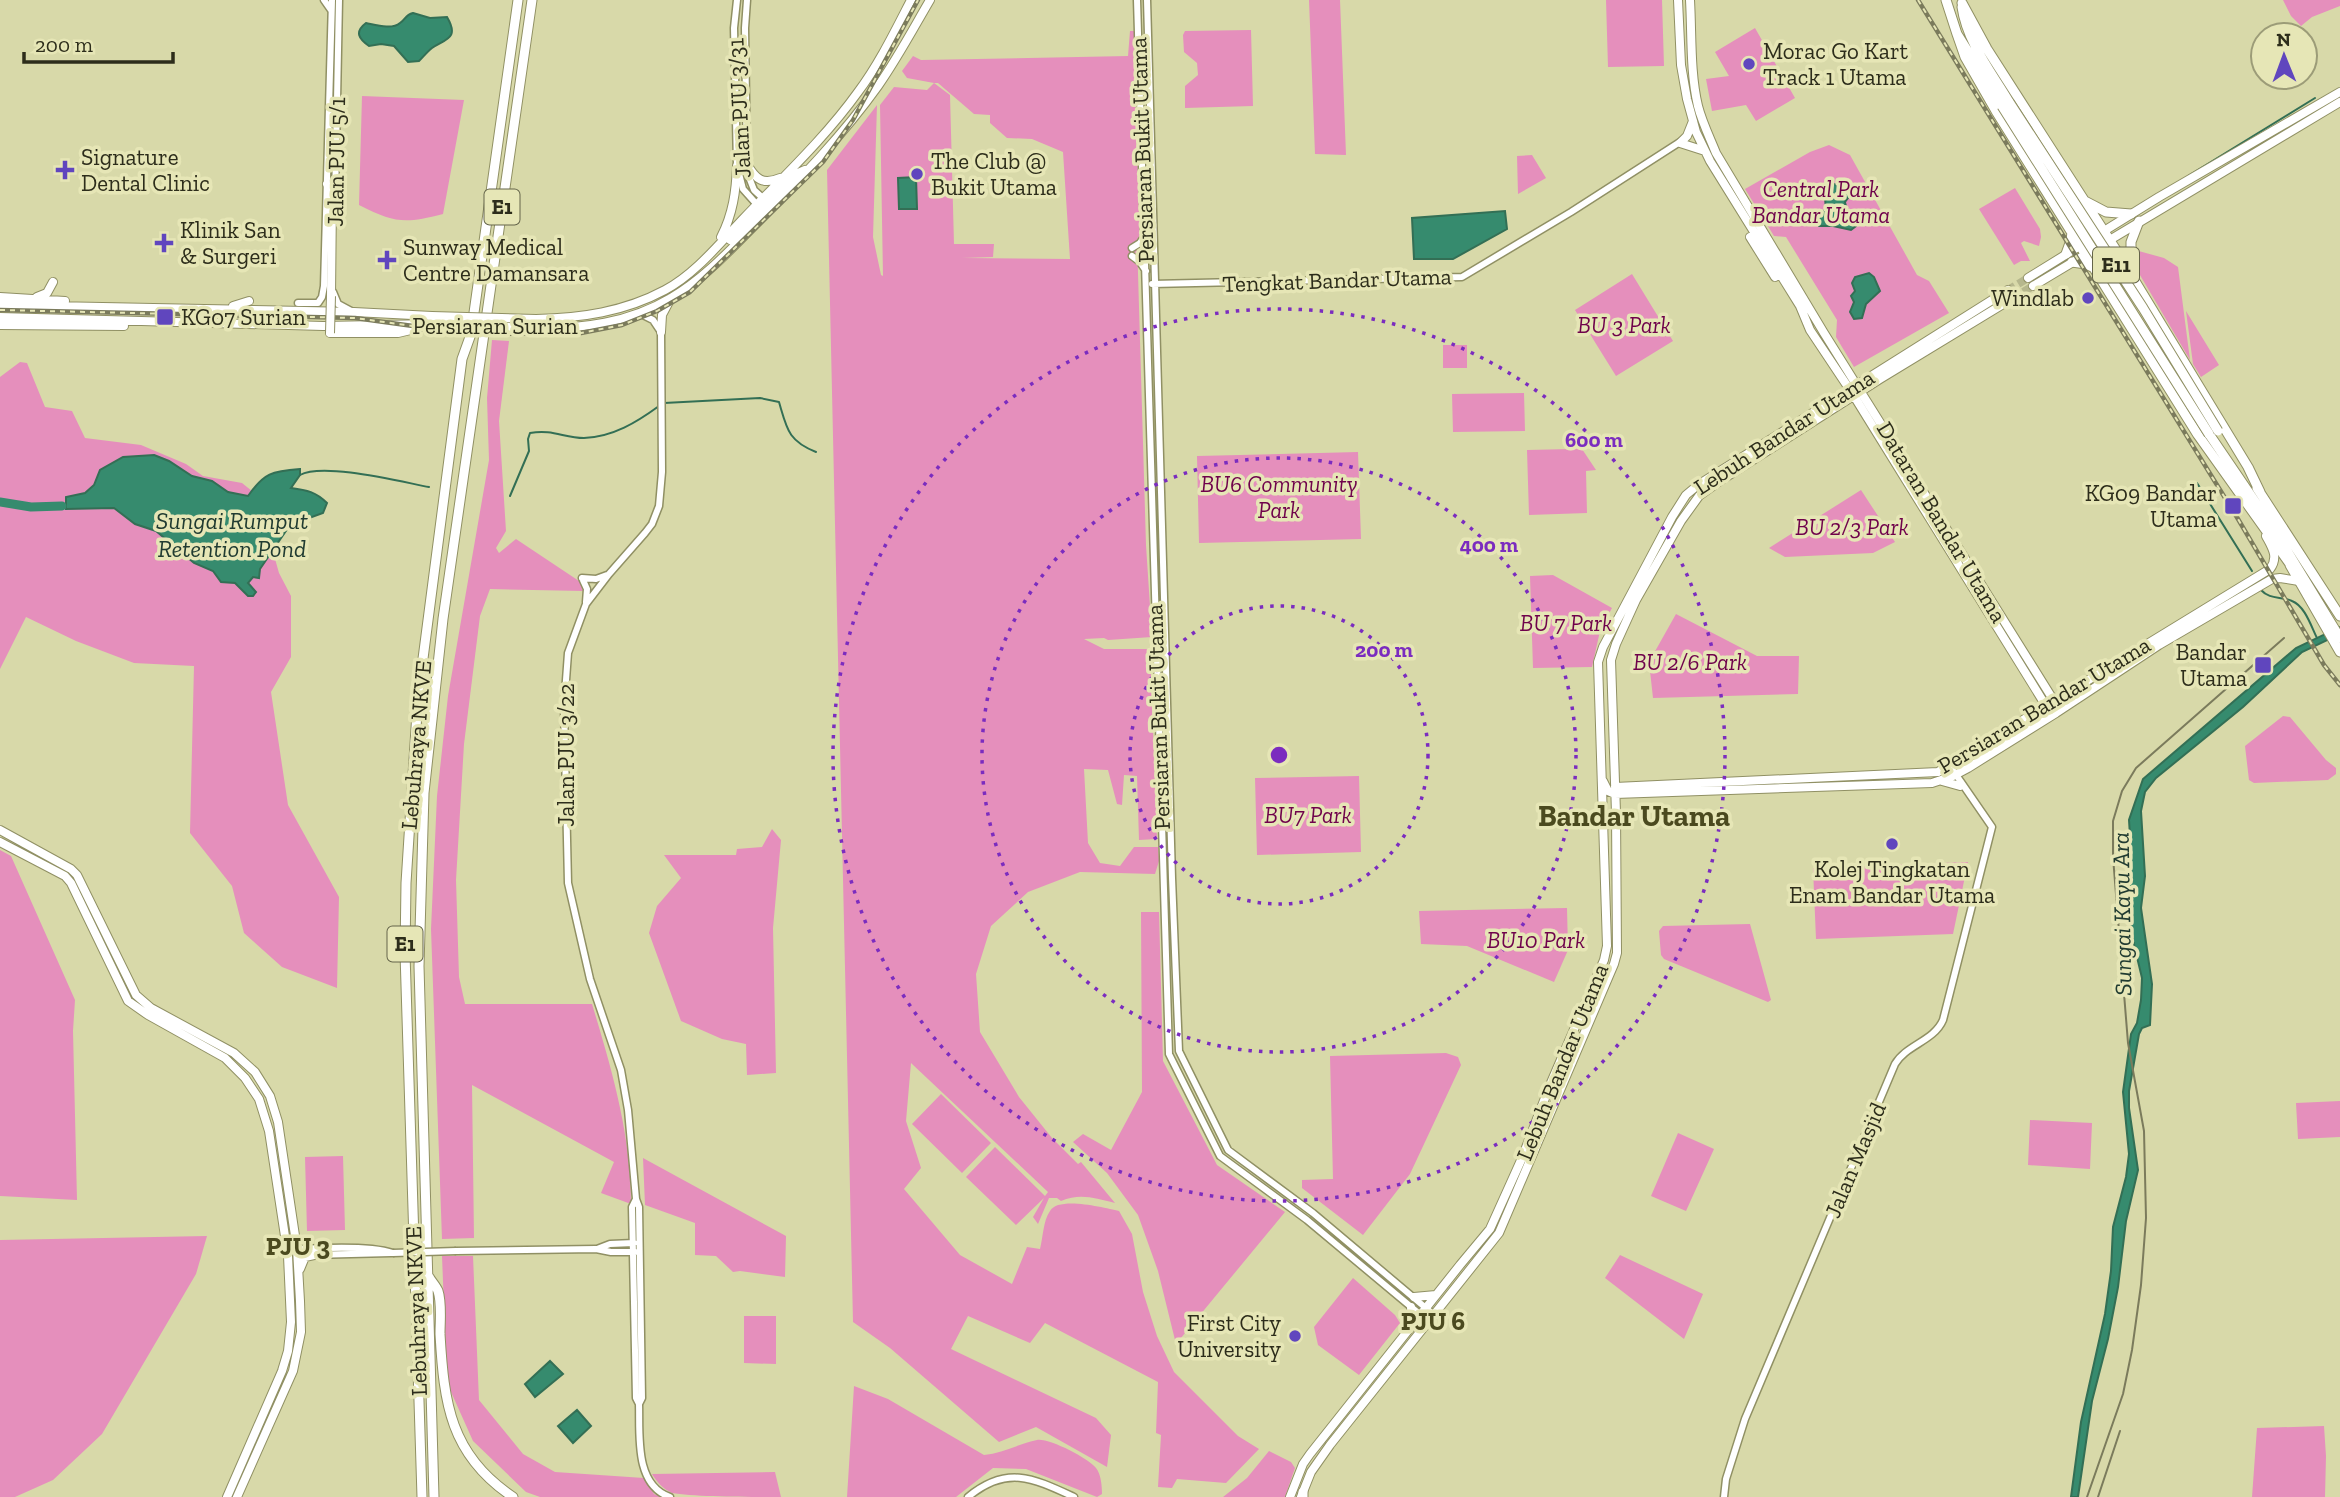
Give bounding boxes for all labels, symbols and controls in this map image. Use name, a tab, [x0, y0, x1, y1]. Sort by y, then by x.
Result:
scale bar	[24, 21, 173, 65]
north arrow	[2249, 21, 2319, 91]
text: N	[2276, 28, 2291, 51]
text: 200 m	[35, 32, 93, 57]
street label: Jalan PJU 3/31	[721, 37, 757, 179]
street label: Persiaran Bukit Utama	[1124, 37, 1160, 263]
place label: Morac Go Kart Track 1 Utama	[1763, 37, 1909, 91]
marker: Morac Go Kart Track 1 Utama	[1741, 56, 1757, 72]
street label: Jalan PJU 5/1	[321, 97, 351, 227]
place label: Signature Dental Clinic	[81, 143, 210, 197]
place label: The Club @ Bukit Utama	[931, 147, 1057, 201]
marker: Signature Dental Clinic	[55, 160, 75, 180]
marker: The Club @ Bukit Utama	[909, 166, 925, 182]
park label: Central Park Bandar Utama	[1752, 175, 1890, 229]
road number: E1	[484, 190, 520, 224]
place label: Klinik San & Surgeri	[180, 216, 281, 270]
marker: Klinik San & Surgeri	[154, 233, 174, 253]
place label: Sunway Medical Centre Damansara	[403, 233, 589, 287]
road number: E11	[2093, 247, 2139, 282]
marker: Sunway Medical Centre Damansara	[377, 250, 397, 270]
street label: Tengkat Bandar Utama	[1222, 262, 1452, 298]
place label: Windlab	[1991, 284, 2074, 312]
marker: Windlab	[2080, 290, 2096, 306]
place label: KG07 Surian	[181, 303, 306, 331]
marker: KG07 Surian	[155, 307, 175, 327]
park label: BU 3 Park	[1577, 311, 1671, 339]
street label: Persiaran Surian	[412, 312, 578, 340]
street label: Lebuh Bandar Utama	[1688, 363, 1880, 501]
street label: Dataran Bandar Utama	[1871, 416, 2013, 628]
text: 600 m	[1565, 427, 1623, 452]
park label: BU6 Community Park	[1201, 470, 1358, 524]
place label: KG09 Bandar Utama	[2085, 479, 2217, 533]
marker: KG09 Bandar Utama	[2223, 496, 2243, 516]
water label: Sungai Rumput Retention Pond	[156, 506, 308, 563]
park label: BU 2/3 Park	[1795, 513, 1909, 541]
text: 400 m	[1460, 532, 1519, 557]
street label: Persiaran Bukit Utama	[1140, 604, 1176, 830]
park label: BU 7 Park	[1520, 609, 1612, 637]
street label: Persiaran Bandar Utama	[1933, 630, 2155, 780]
text: 200 m	[1355, 637, 1413, 662]
place label: Bandar Utama	[2175, 638, 2247, 692]
park label: BU 2/6 Park	[1633, 648, 1747, 676]
marker: Bandar Utama	[2253, 655, 2273, 675]
street label: Lebuhraya NKVE	[395, 659, 437, 831]
street label: Jalan PJU 3/22	[552, 683, 580, 827]
centre of rings	[1267, 743, 1291, 767]
district label: Bandar Utama	[1538, 798, 1730, 834]
park label: BU7 Park	[1264, 801, 1352, 829]
water label: Sungai Kayu Ara	[2106, 832, 2137, 996]
marker: Kolej Tingkatan Enam Bandar Utama	[1884, 836, 1900, 852]
place label: Kolej Tingkatan Enam Bandar Utama	[1789, 855, 1995, 909]
road number: E1	[388, 926, 422, 962]
park label: BU10 Park	[1487, 926, 1585, 954]
street label: Lebuh Bandar Utama	[1510, 960, 1614, 1164]
street label: Jalan Masjid	[1818, 1098, 1892, 1222]
street label: Lebuhraya NKVE	[399, 1226, 433, 1396]
district label: PJU 3	[266, 1230, 330, 1262]
district label: PJU 6	[1401, 1305, 1465, 1337]
place label: First City University	[1177, 1309, 1281, 1363]
marker: First City University	[1287, 1328, 1303, 1344]

